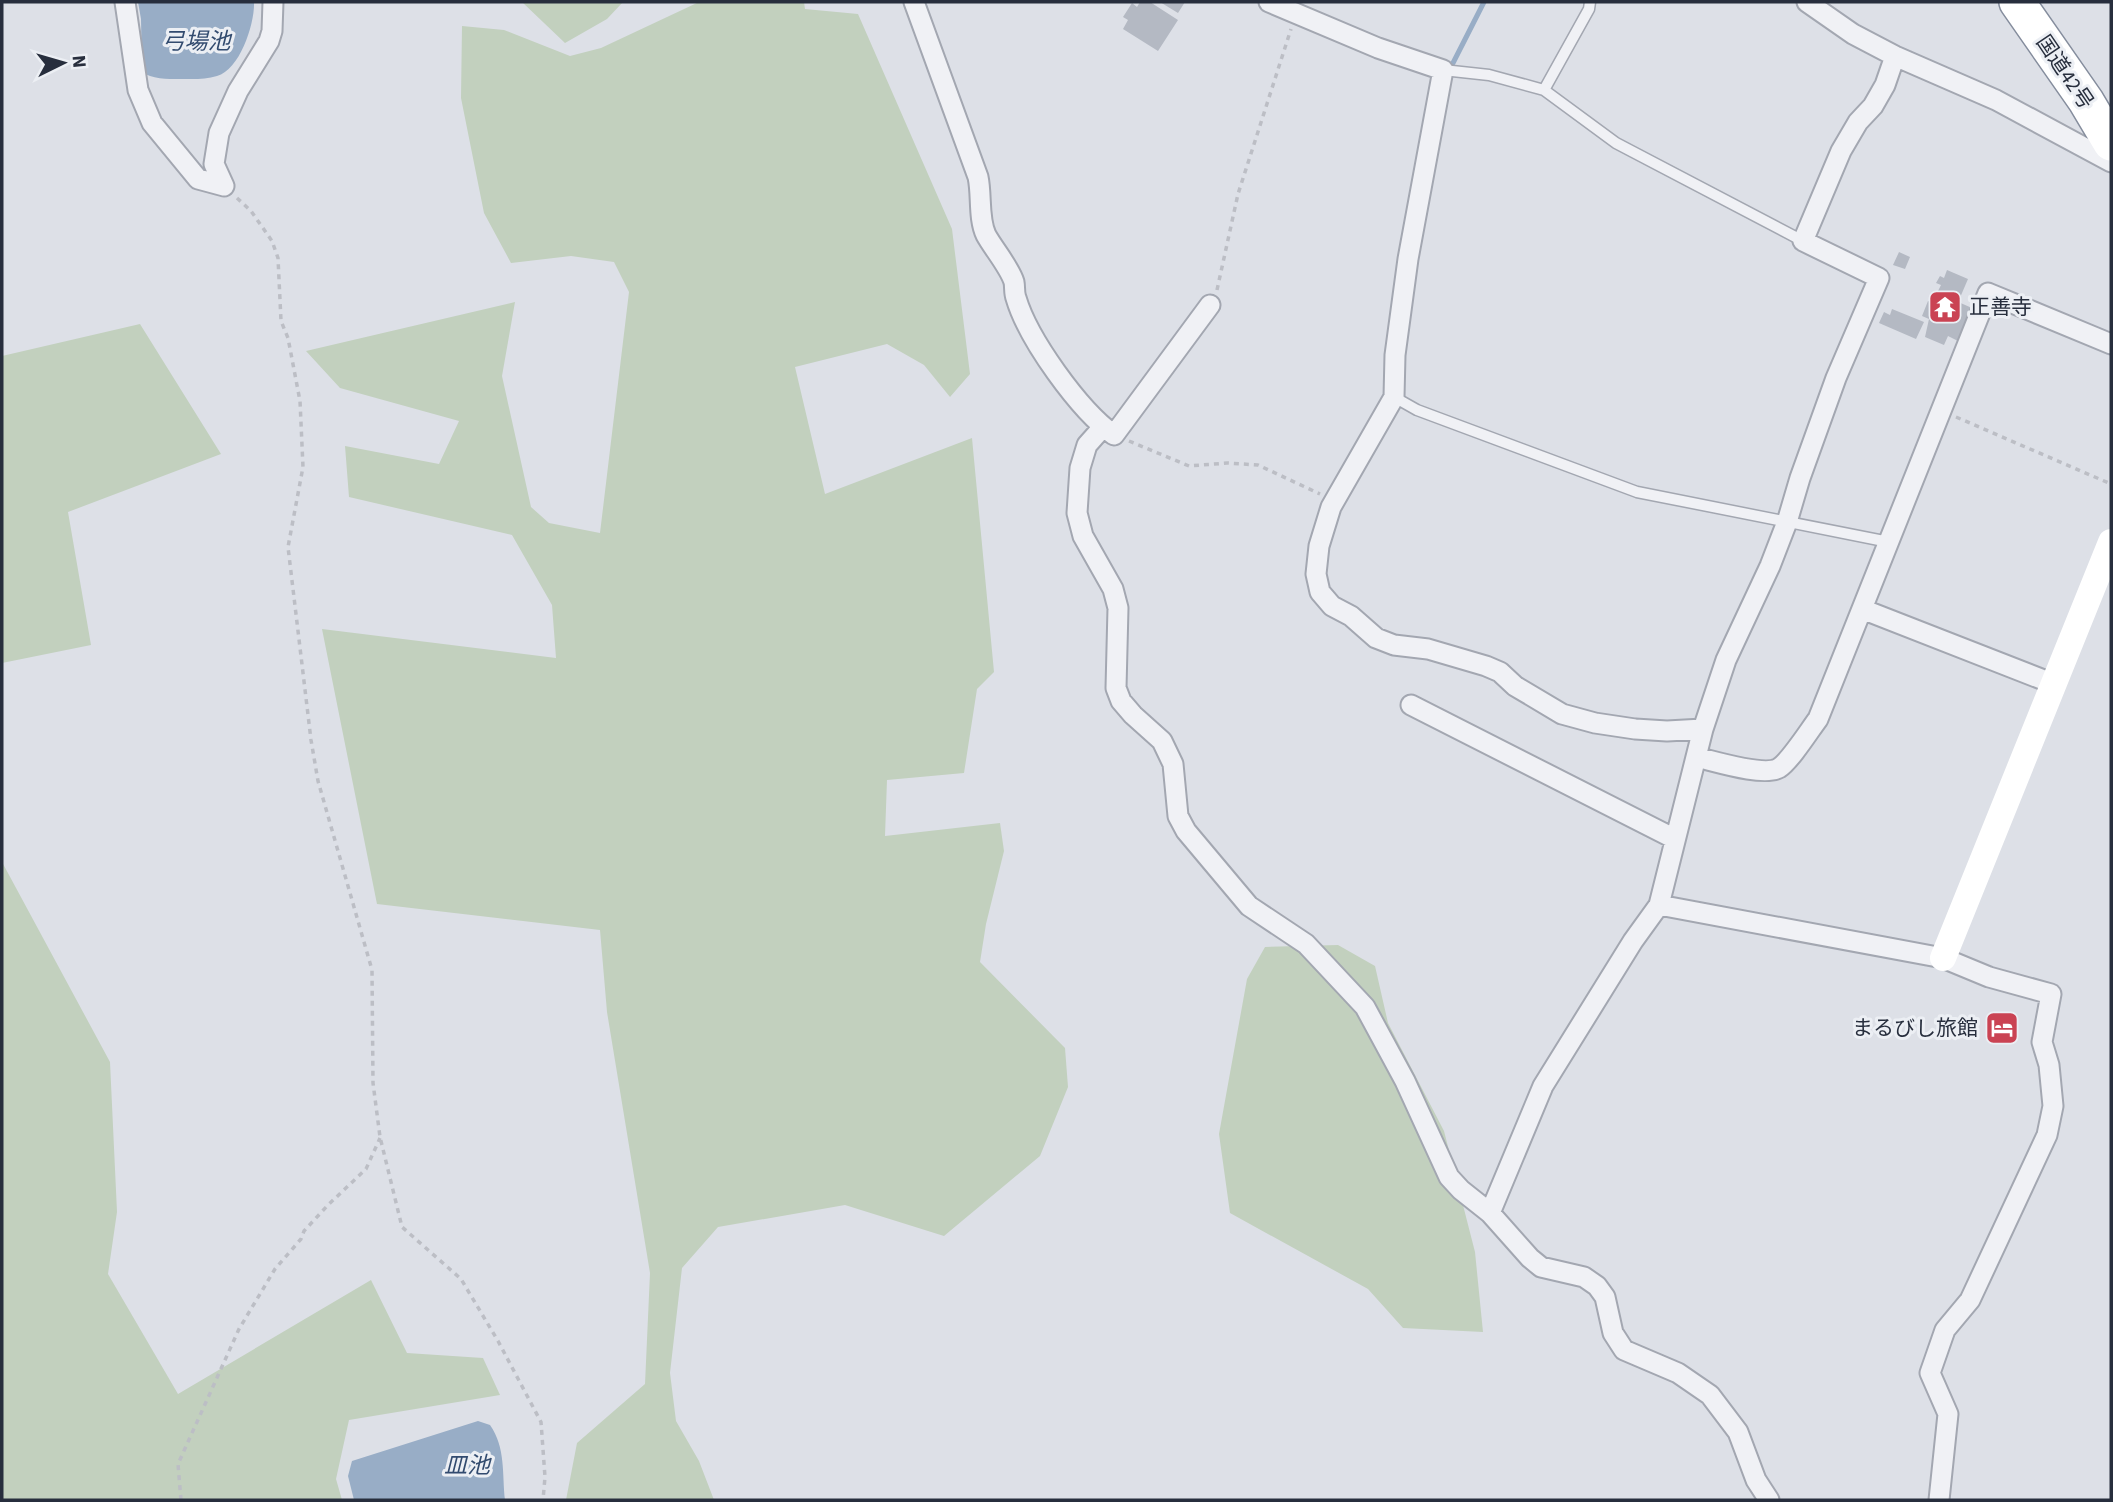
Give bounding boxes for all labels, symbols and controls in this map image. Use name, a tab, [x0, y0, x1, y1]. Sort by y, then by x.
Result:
water label: 弓場池	[162, 25, 233, 58]
north arrow	[28, 28, 98, 98]
street label: 国道42号	[2029, 29, 2101, 115]
text: N	[64, 54, 92, 69]
temple icon: 正善寺	[1926, 288, 1964, 326]
place label: 正善寺	[1969, 292, 2032, 322]
hotel icon: まるびし旅館	[1983, 1009, 2021, 1047]
place label: まるびし旅館	[1852, 1013, 1978, 1043]
water label: 皿池	[444, 1449, 492, 1482]

